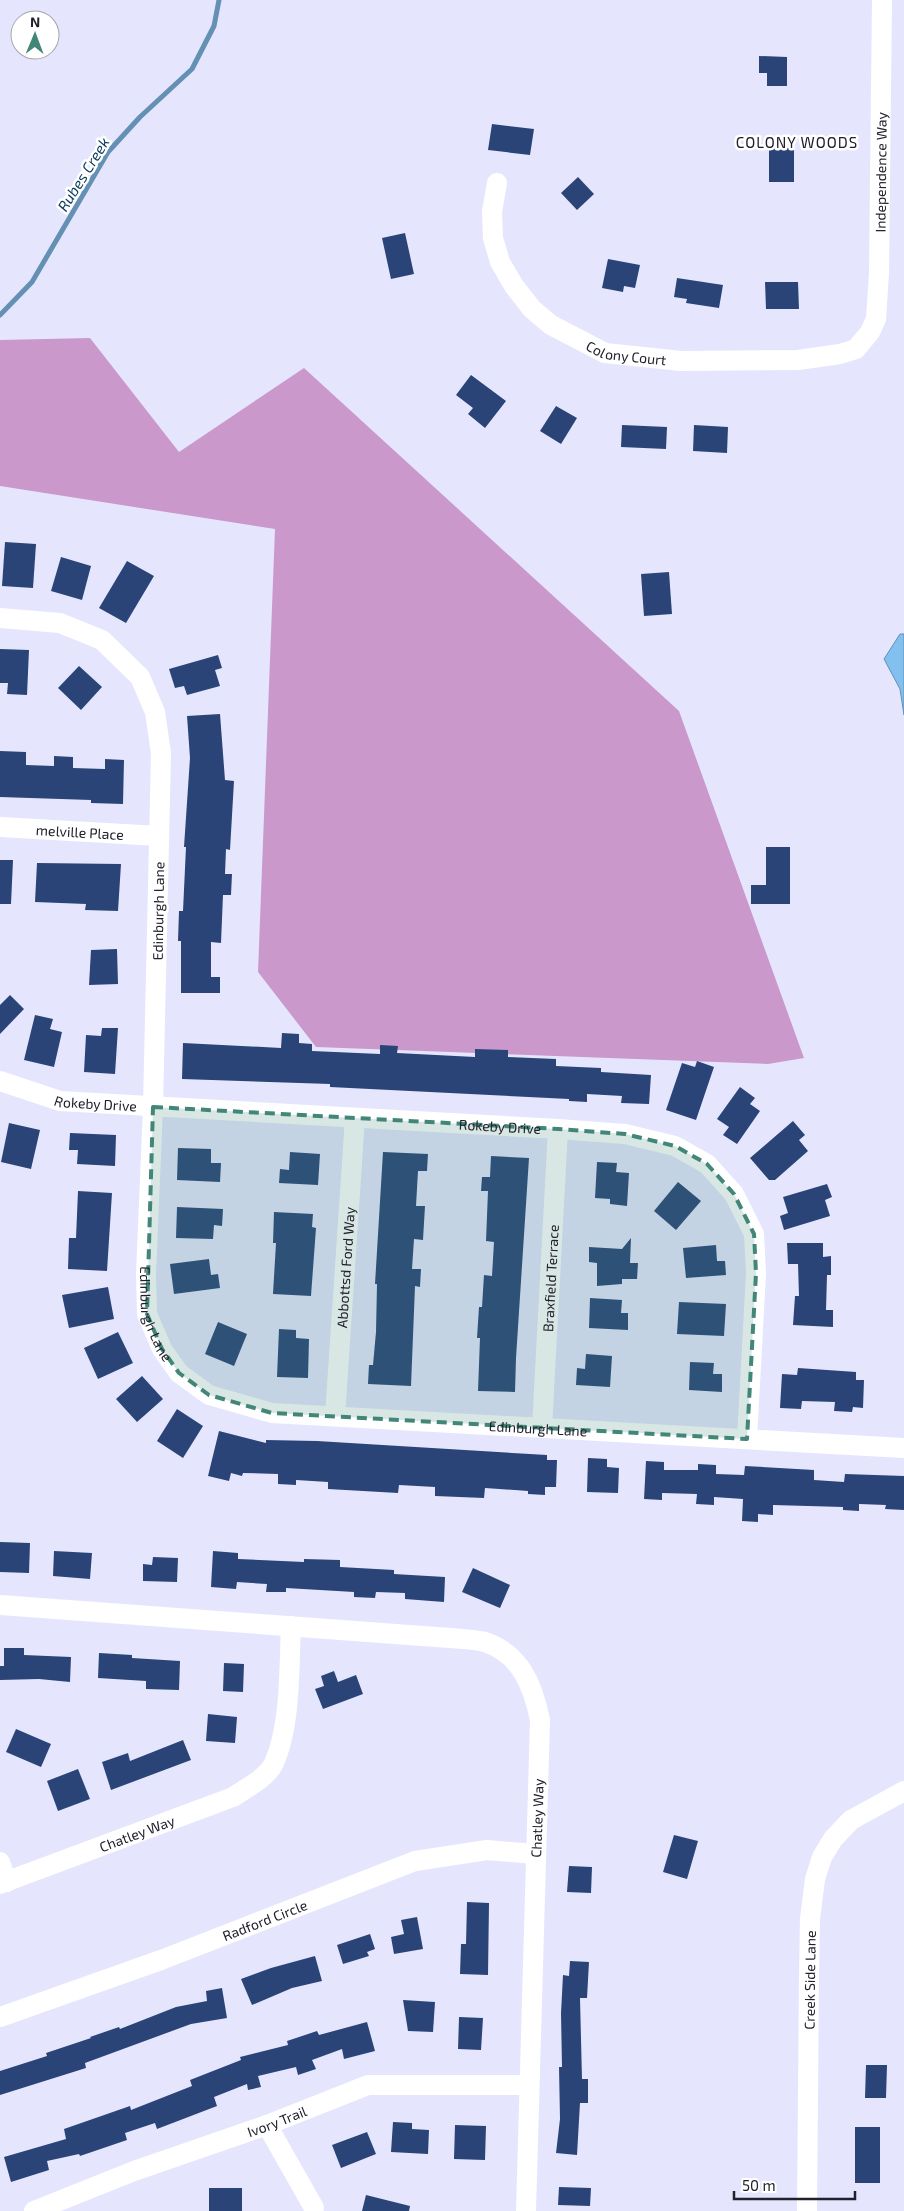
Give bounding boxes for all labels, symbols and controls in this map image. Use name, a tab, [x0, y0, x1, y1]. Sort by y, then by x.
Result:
north arrow	[10, 10, 60, 60]
text: N	[30, 13, 40, 30]
street label: Independence Way	[871, 111, 889, 232]
district label: COLONY WOODS	[736, 133, 858, 151]
water label: Rubes Creek	[53, 134, 113, 214]
street label: Colony Court	[584, 336, 667, 368]
street label: melville Place	[35, 821, 124, 842]
street label: Edinburgh Lane	[149, 862, 167, 960]
street label: Rokeby Drive	[52, 1091, 137, 1114]
street label: Rokeby Drive	[458, 1115, 542, 1137]
street label: Abbottsd Ford Way	[332, 1206, 358, 1329]
street label: Braxfield Terrace	[539, 1224, 561, 1332]
street label: Edinburgh Lane	[137, 1266, 176, 1364]
street label: Edinburgh Lane	[488, 1417, 588, 1439]
street label: Chatley Way	[527, 1778, 547, 1858]
street label: Chatley Way	[97, 1811, 177, 1855]
street label: Radford Circle	[220, 1895, 309, 1944]
street label: Creek Side Lane	[800, 1930, 818, 2030]
street label: Ivory Trail	[245, 2101, 310, 2140]
scale bar	[734, 2168, 855, 2200]
text: 50 m	[742, 2176, 776, 2194]

